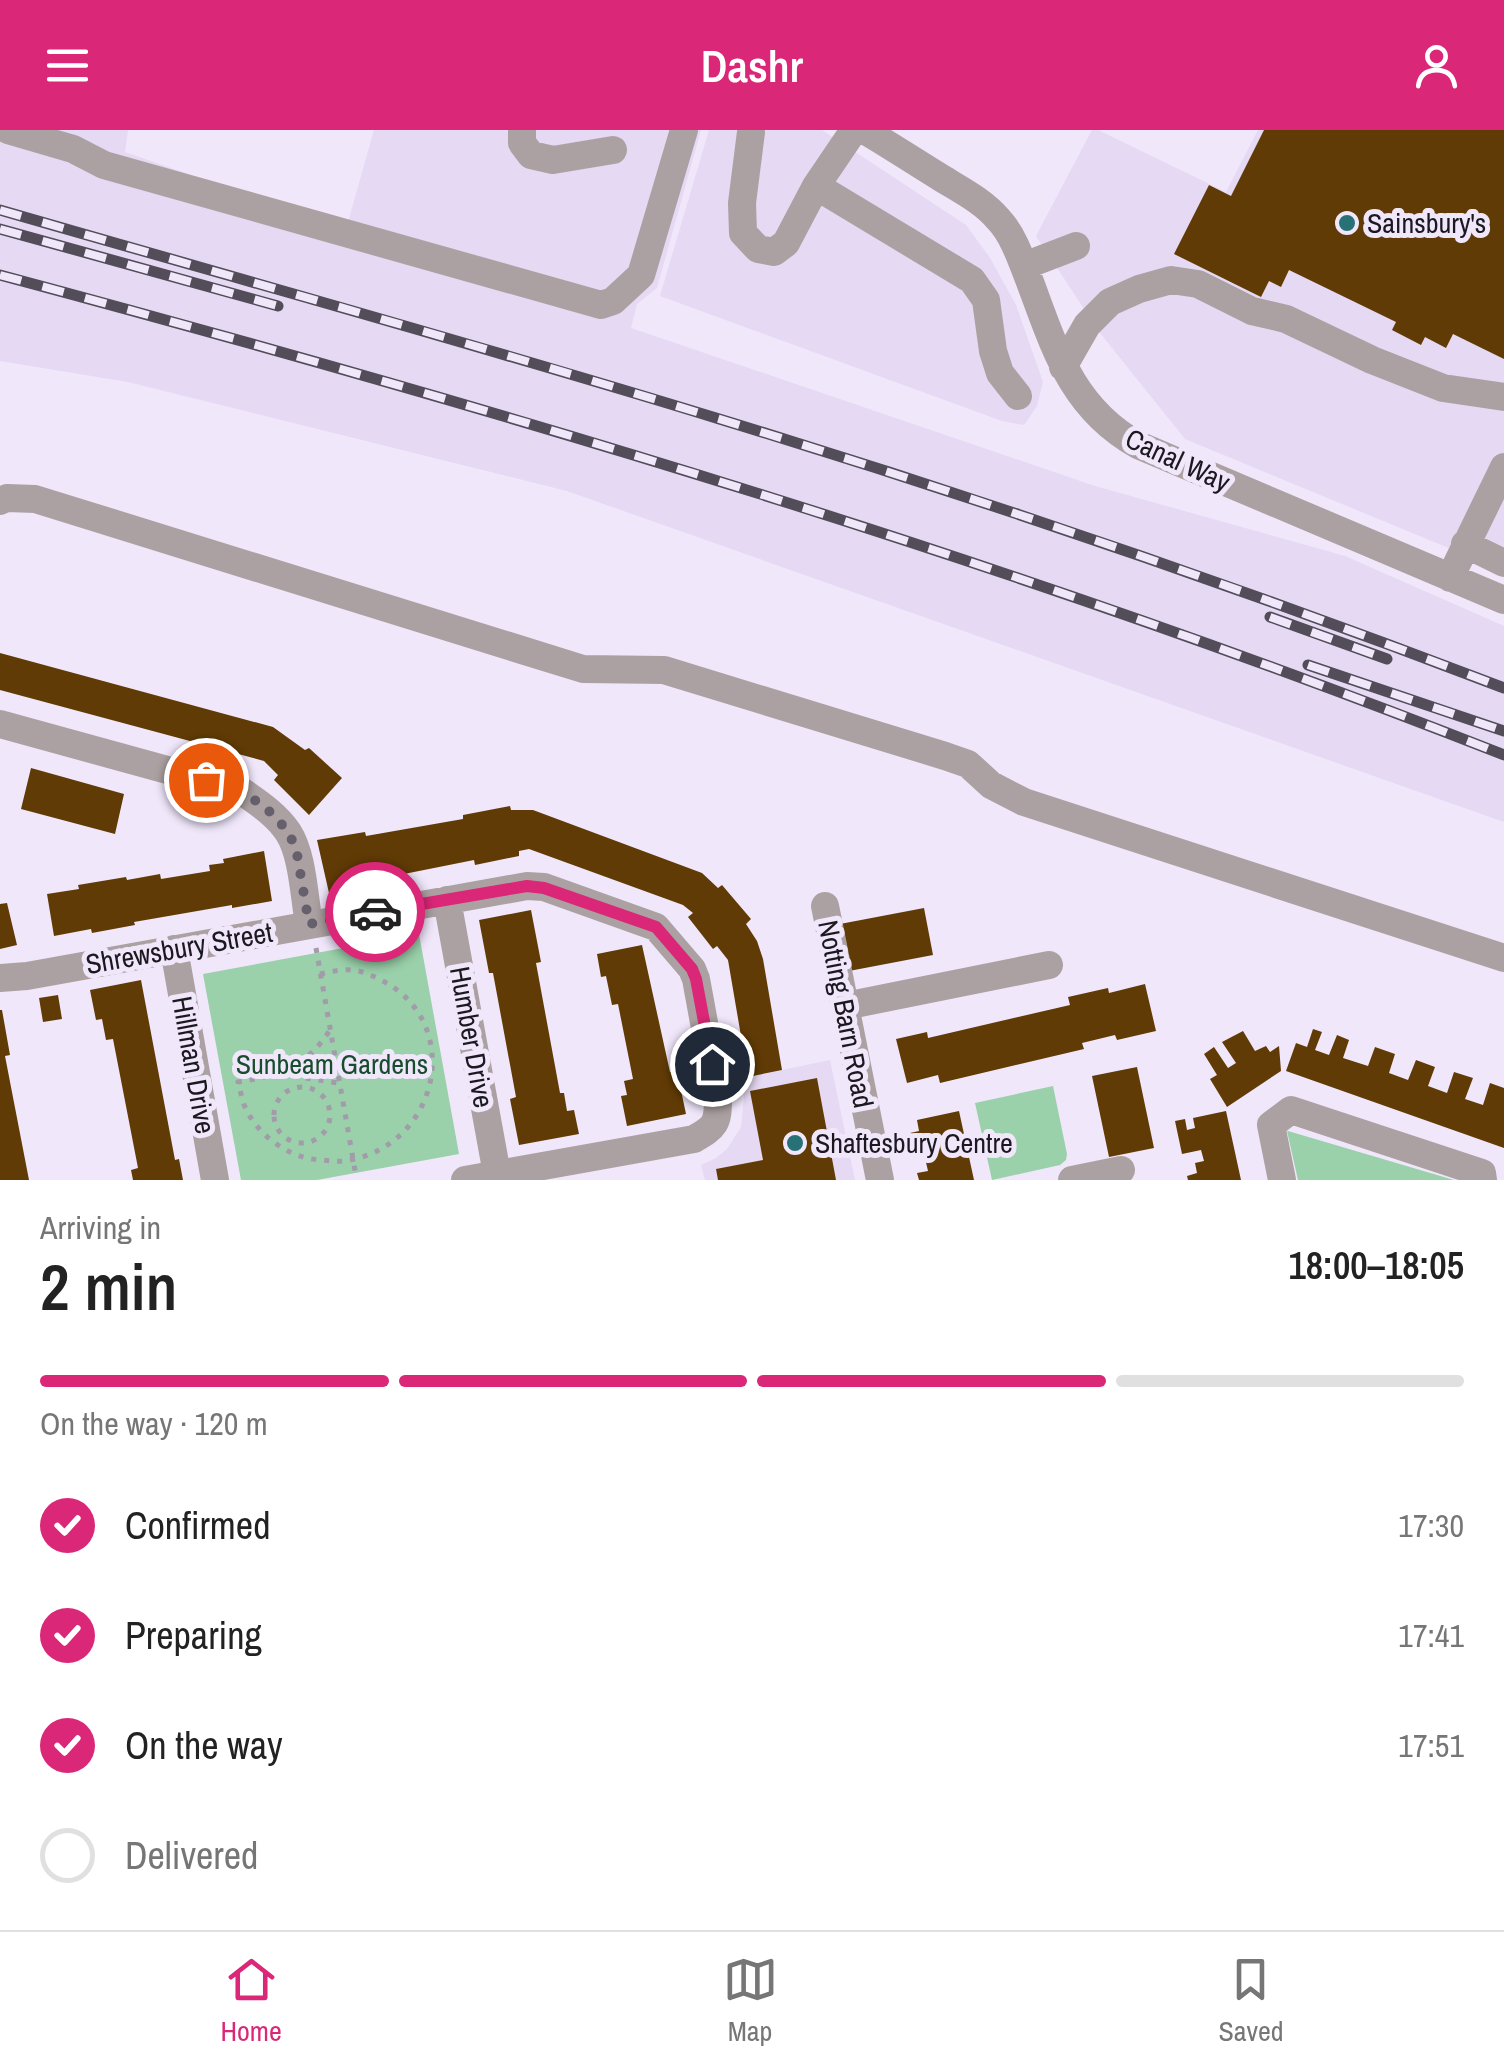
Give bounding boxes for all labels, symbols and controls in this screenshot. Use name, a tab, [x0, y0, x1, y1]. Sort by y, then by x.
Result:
text: Dashr	[701, 35, 803, 96]
icon: menu	[40, 38, 95, 93]
icon: person	[1409, 38, 1464, 93]
place label: Sainsbury's	[1367, 204, 1486, 242]
marker: Sainsbury's	[1336, 212, 1358, 234]
street label: Canal Way	[1119, 419, 1237, 501]
pin	[164, 738, 249, 823]
icon: bag	[179, 753, 234, 808]
courier	[325, 862, 425, 962]
icon: car	[348, 885, 403, 940]
street label: Shrewsbury Street	[83, 913, 275, 983]
street label: Notting Barn Road	[809, 917, 883, 1111]
street label: Humber Drive	[441, 963, 503, 1111]
street label: Hillman Drive	[163, 993, 225, 1137]
pin	[670, 1022, 755, 1107]
icon: home	[685, 1037, 740, 1092]
park label: Sunbeam Gardens	[236, 1045, 428, 1083]
place label: Shaftesbury Centre	[815, 1124, 1013, 1162]
marker: Shaftesbury Centre	[784, 1132, 806, 1154]
text: Arriving in	[40, 1206, 161, 1249]
text: 18:00–18:05	[1288, 1240, 1464, 1291]
text: 2 min	[40, 1243, 177, 1330]
text: On the way · 120 m	[40, 1402, 268, 1445]
icon: check	[40, 1498, 95, 1553]
text: Confirmed	[125, 1500, 270, 1551]
text: 17:30	[1398, 1504, 1464, 1547]
icon: check	[40, 1608, 95, 1663]
text: Preparing	[125, 1610, 262, 1661]
text: 17:41	[1398, 1614, 1464, 1657]
icon: check	[40, 1718, 95, 1773]
text: On the way	[125, 1720, 283, 1771]
text: 17:51	[1398, 1724, 1464, 1767]
text: Delivered	[125, 1830, 258, 1881]
tab: Home	[220, 1952, 282, 2050]
tab: Map	[723, 1952, 778, 2050]
tab: Saved	[1218, 1952, 1284, 2050]

